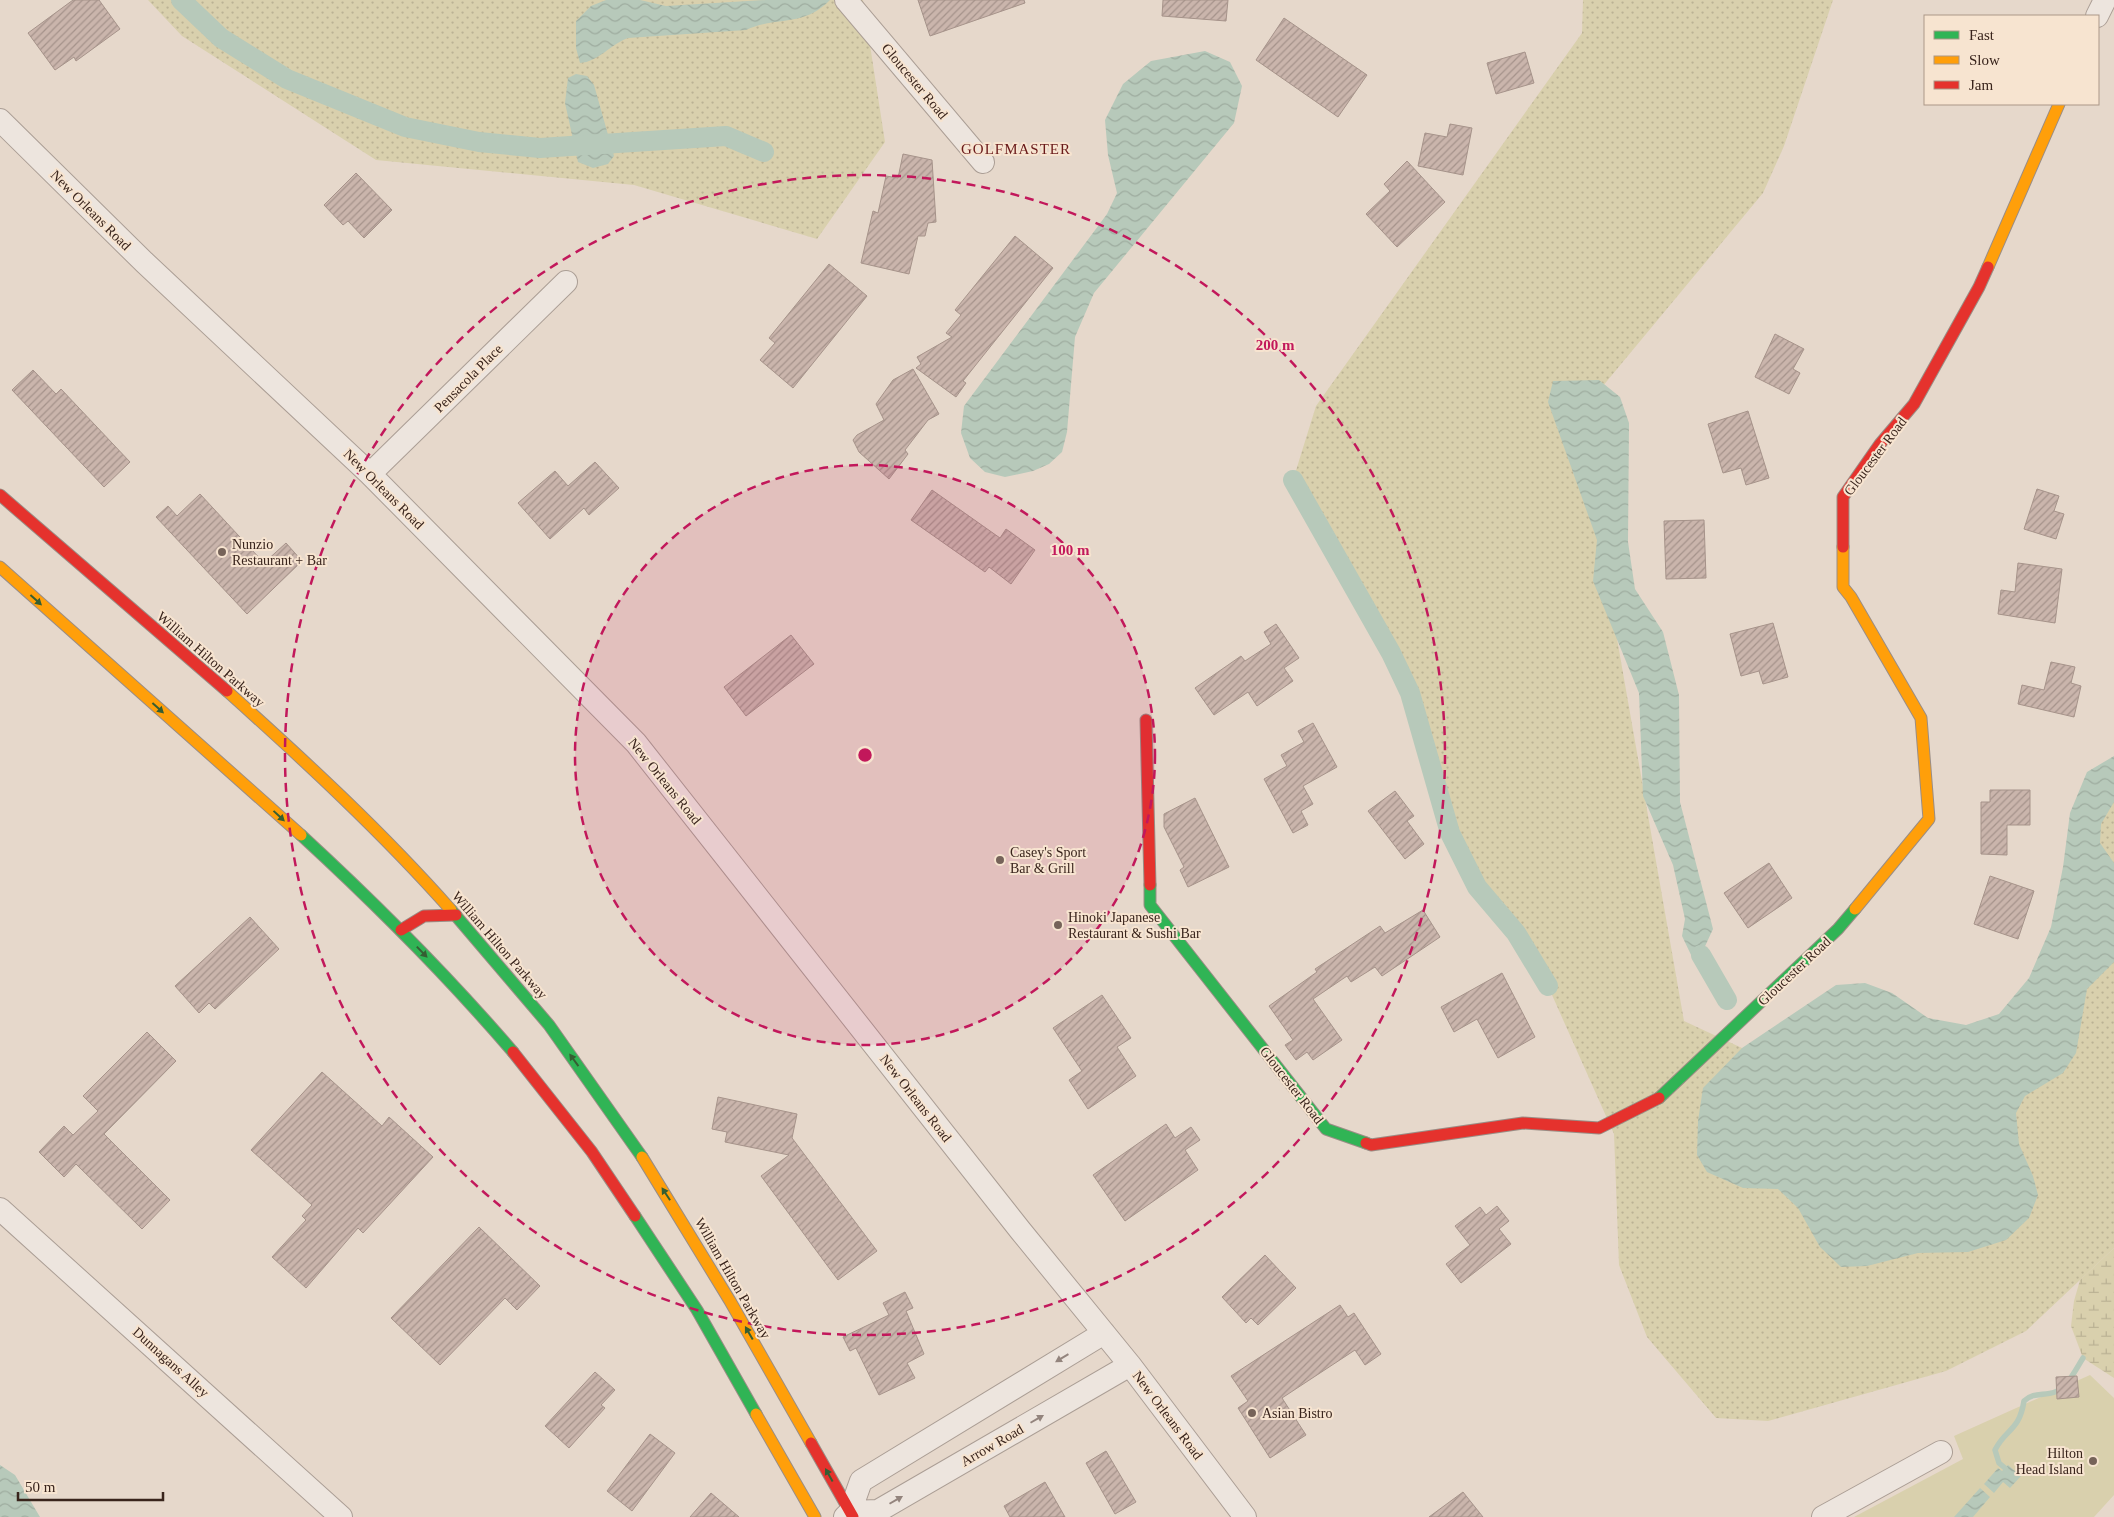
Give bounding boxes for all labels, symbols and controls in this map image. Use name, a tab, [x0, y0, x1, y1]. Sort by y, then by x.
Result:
legend	[1924, 15, 2099, 105]
text: Fast	[1969, 27, 1995, 43]
street label: Gloucester Road	[879, 41, 950, 122]
text: Slow	[1969, 52, 2000, 68]
text: Jam	[1969, 77, 1993, 93]
district label: GOLFMASTER	[961, 141, 1071, 157]
street label: New Orleans Road	[48, 167, 134, 253]
text: 200 m	[1256, 337, 1295, 353]
street label: Pensacola Place	[431, 341, 505, 415]
street label: Gloucester Road	[1841, 414, 1910, 498]
street label: New Orleans Road	[341, 446, 427, 532]
place label: Nunzio Restaurant + Bar	[232, 537, 327, 568]
text: 100 m	[1051, 542, 1090, 558]
marker: Nunzio Restaurant + Bar	[216, 546, 228, 558]
one-way arrow	[30, 594, 42, 606]
street label: William Hilton Parkway	[154, 609, 267, 710]
one-way arrow	[151, 702, 164, 713]
street label: New Orleans Road	[625, 735, 704, 827]
centre of rings	[856, 746, 874, 764]
one-way arrow	[273, 810, 285, 822]
place label: Casey's Sport Bar & Grill	[1010, 845, 1086, 876]
marker: Casey's Sport Bar & Grill	[994, 854, 1006, 866]
street label: William Hilton Parkway	[449, 889, 550, 1002]
place label: Hinoki Japanese Restaurant & Sushi Bar	[1068, 910, 1201, 941]
marker: Hinoki Japanese Restaurant & Sushi Bar	[1052, 919, 1064, 931]
street label: Gloucester Road	[1755, 934, 1834, 1009]
one-way arrow	[416, 946, 428, 958]
street label: Gloucester Road	[1257, 1044, 1326, 1127]
street label: New Orleans Road	[877, 1052, 954, 1145]
one-way arrow	[569, 1053, 579, 1066]
one-way arrow	[661, 1187, 670, 1200]
street label: William Hilton Parkway	[692, 1215, 773, 1341]
street label: Dunnagans Alley	[130, 1324, 212, 1400]
one-way arrow	[744, 1327, 753, 1340]
one-way arrow	[1056, 1354, 1069, 1363]
street label: New Orleans Road	[1130, 1368, 1206, 1462]
place label: Asian Bistro	[1262, 1406, 1332, 1421]
marker: Asian Bistro	[1246, 1407, 1258, 1419]
one-way arrow	[1029, 1415, 1044, 1423]
street label: Arrow Road	[958, 1422, 1026, 1469]
place label: Hilton Head Island	[2016, 1446, 2083, 1477]
marker: Hilton Head Island	[2087, 1455, 2099, 1467]
one-way arrow	[824, 1468, 833, 1481]
scale bar	[18, 1470, 162, 1502]
text: 50 m	[25, 1479, 56, 1495]
one-way arrow	[889, 1496, 903, 1505]

